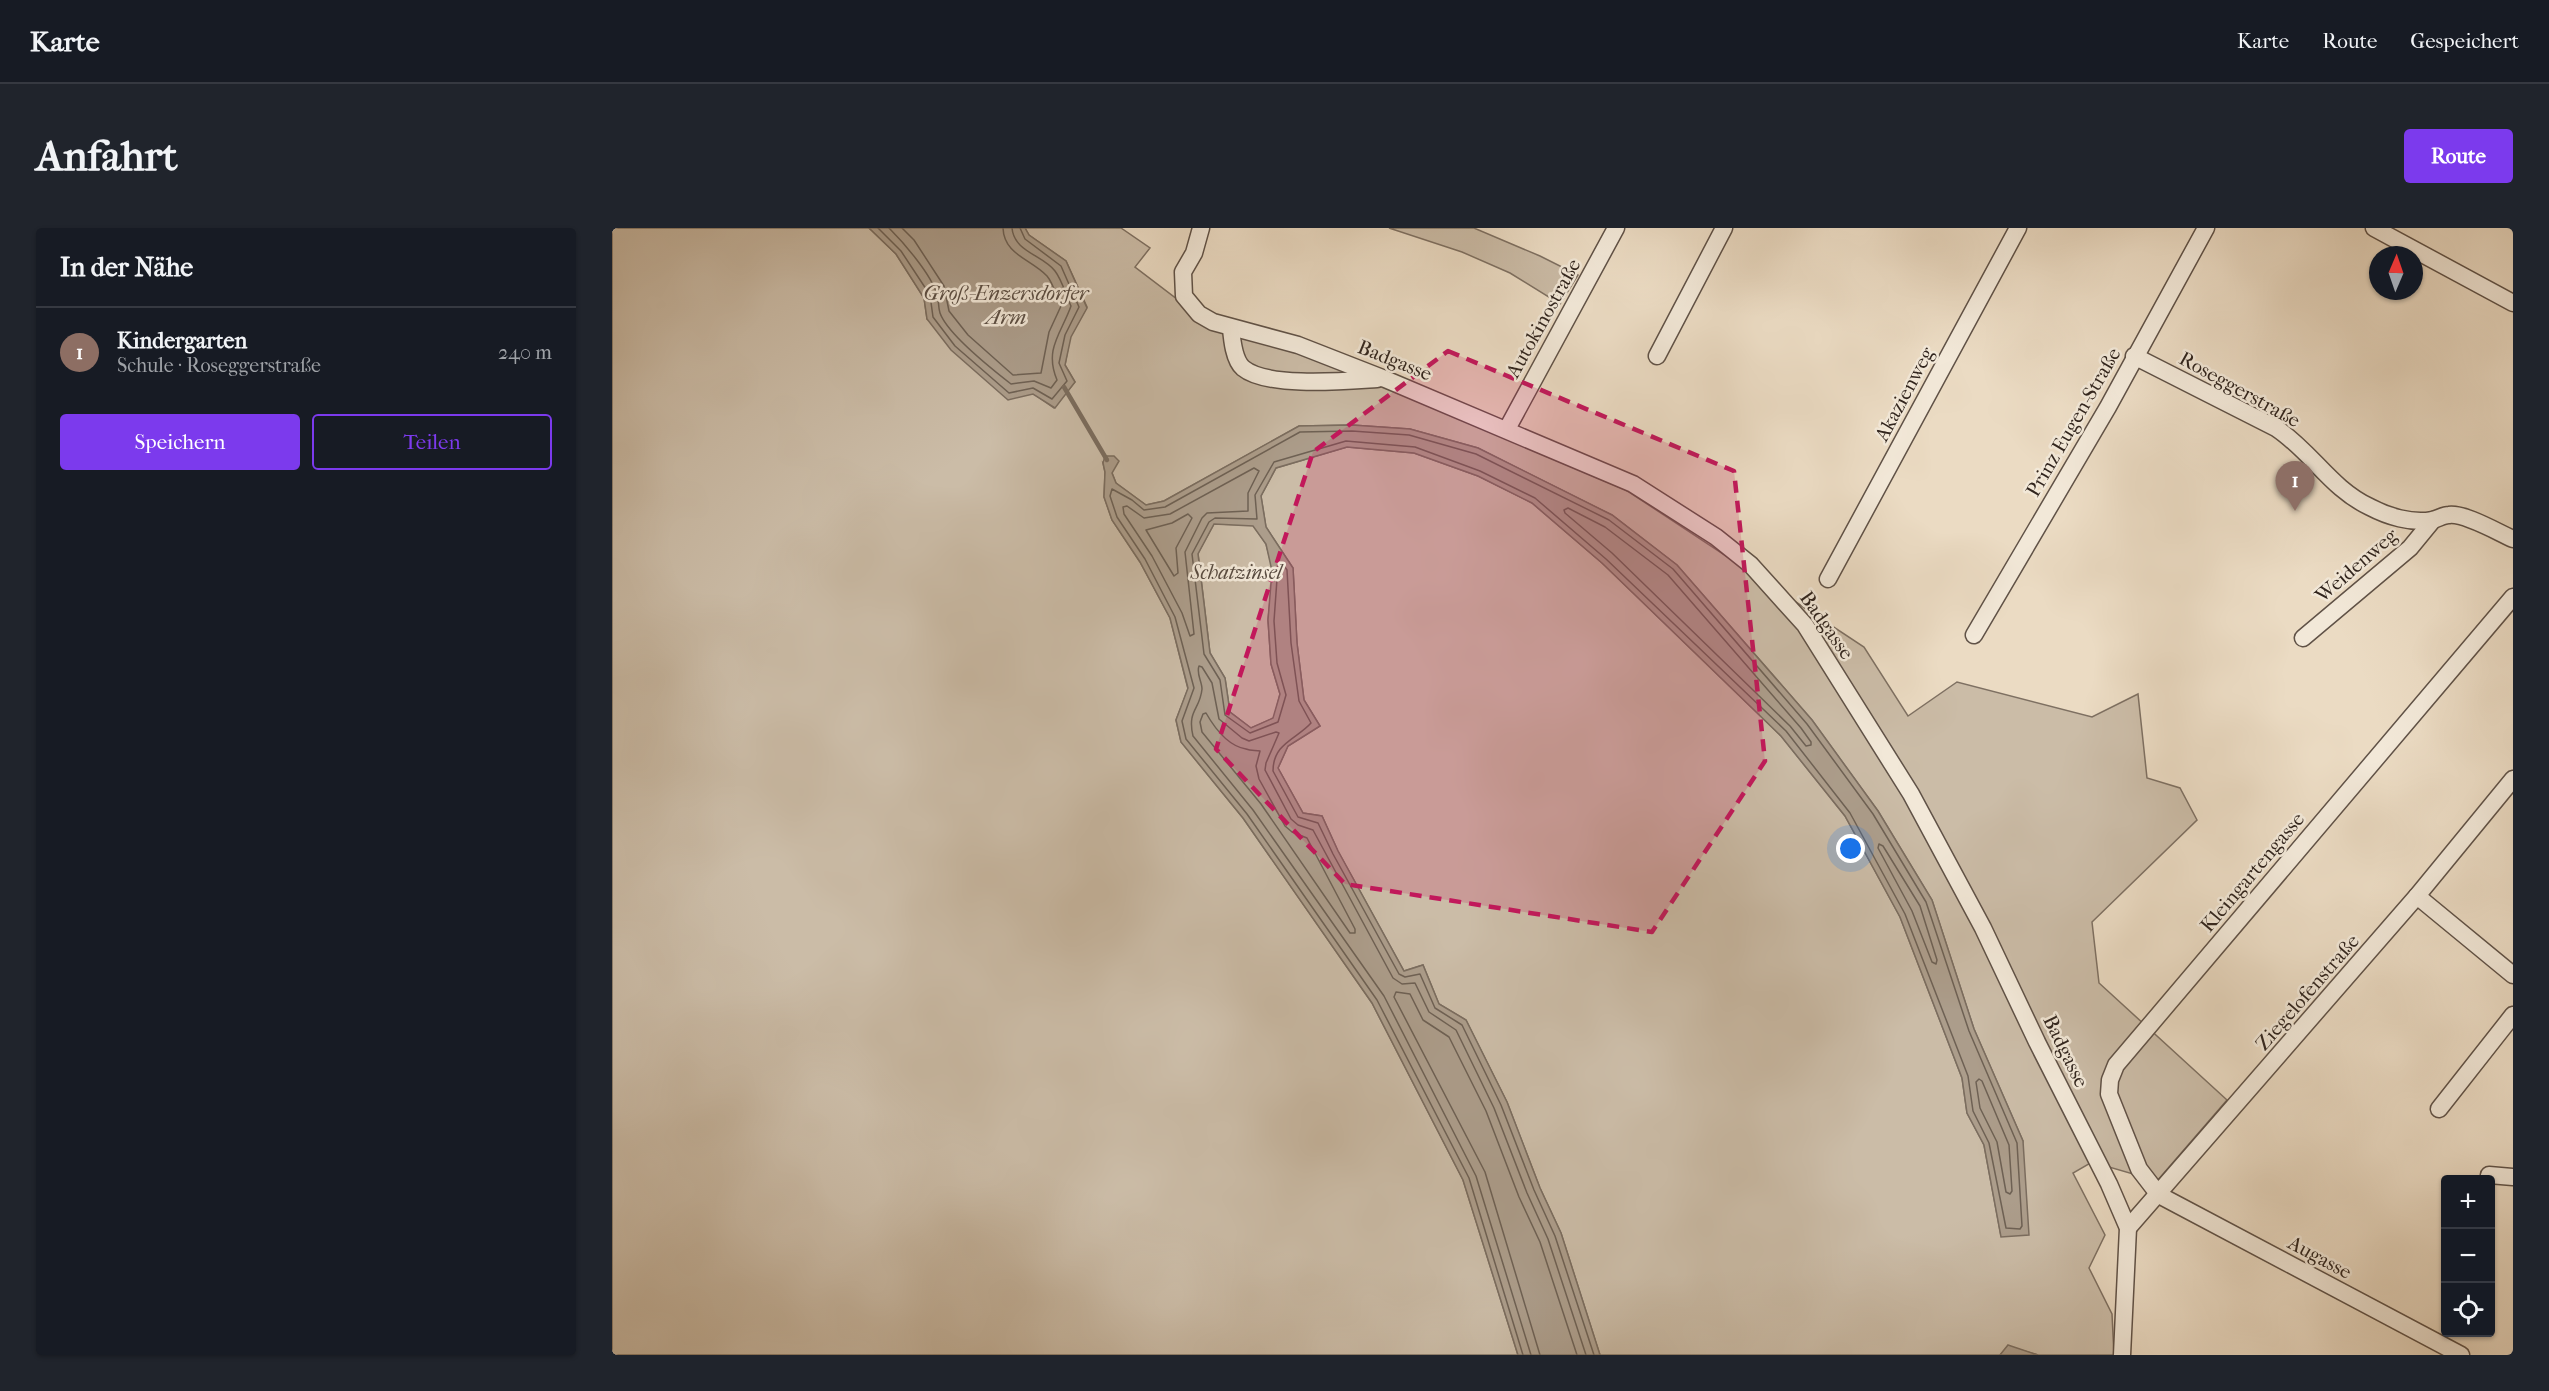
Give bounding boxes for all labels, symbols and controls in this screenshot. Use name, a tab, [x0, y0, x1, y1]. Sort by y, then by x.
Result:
text: Karte	[30, 25, 100, 58]
text: Karte	[2237, 29, 2289, 53]
text: Route	[2322, 29, 2377, 53]
text: Gespeichert	[2410, 29, 2519, 53]
button: Route	[2404, 129, 2513, 183]
text: Anfahrt	[36, 132, 178, 181]
north arrow	[2369, 246, 2423, 300]
text: In der Nähe	[60, 252, 193, 283]
street label: Autokinostraße	[1501, 255, 1586, 382]
water label: Groß-Enzersdorfer Arm	[924, 281, 1090, 329]
text: Kindergarten	[117, 328, 247, 354]
street label: Badgasse	[1354, 335, 1435, 386]
text: 1	[76, 341, 83, 364]
text: 240 m	[498, 341, 552, 364]
street label: Akazienweg	[1870, 343, 1939, 446]
street label: Prinz Eugen-Straße	[2021, 344, 2125, 501]
street label: Roseggerstraße	[2175, 347, 2304, 432]
text: Schule · Roseggerstraße	[117, 354, 321, 377]
button: Speichern	[60, 414, 300, 470]
button: Teilen	[312, 414, 552, 470]
pin: 1	[2276, 462, 2314, 511]
street label: Weidenweg	[2310, 523, 2402, 608]
park label: Schatzinsel	[1189, 561, 1284, 584]
street label: Badgasse	[1795, 587, 1858, 664]
street label: Kleingartengasse	[2196, 808, 2309, 937]
your location	[1836, 834, 1865, 863]
street label: Ziegelofenstraße	[2251, 930, 2364, 1055]
street label: Badgasse	[2038, 1011, 2093, 1091]
map controls	[2441, 1175, 2495, 1337]
button: +	[2441, 1175, 2495, 1229]
button: −	[2441, 1229, 2495, 1283]
street label: Augasse	[2283, 1231, 2356, 1284]
button: locate	[2441, 1283, 2495, 1337]

